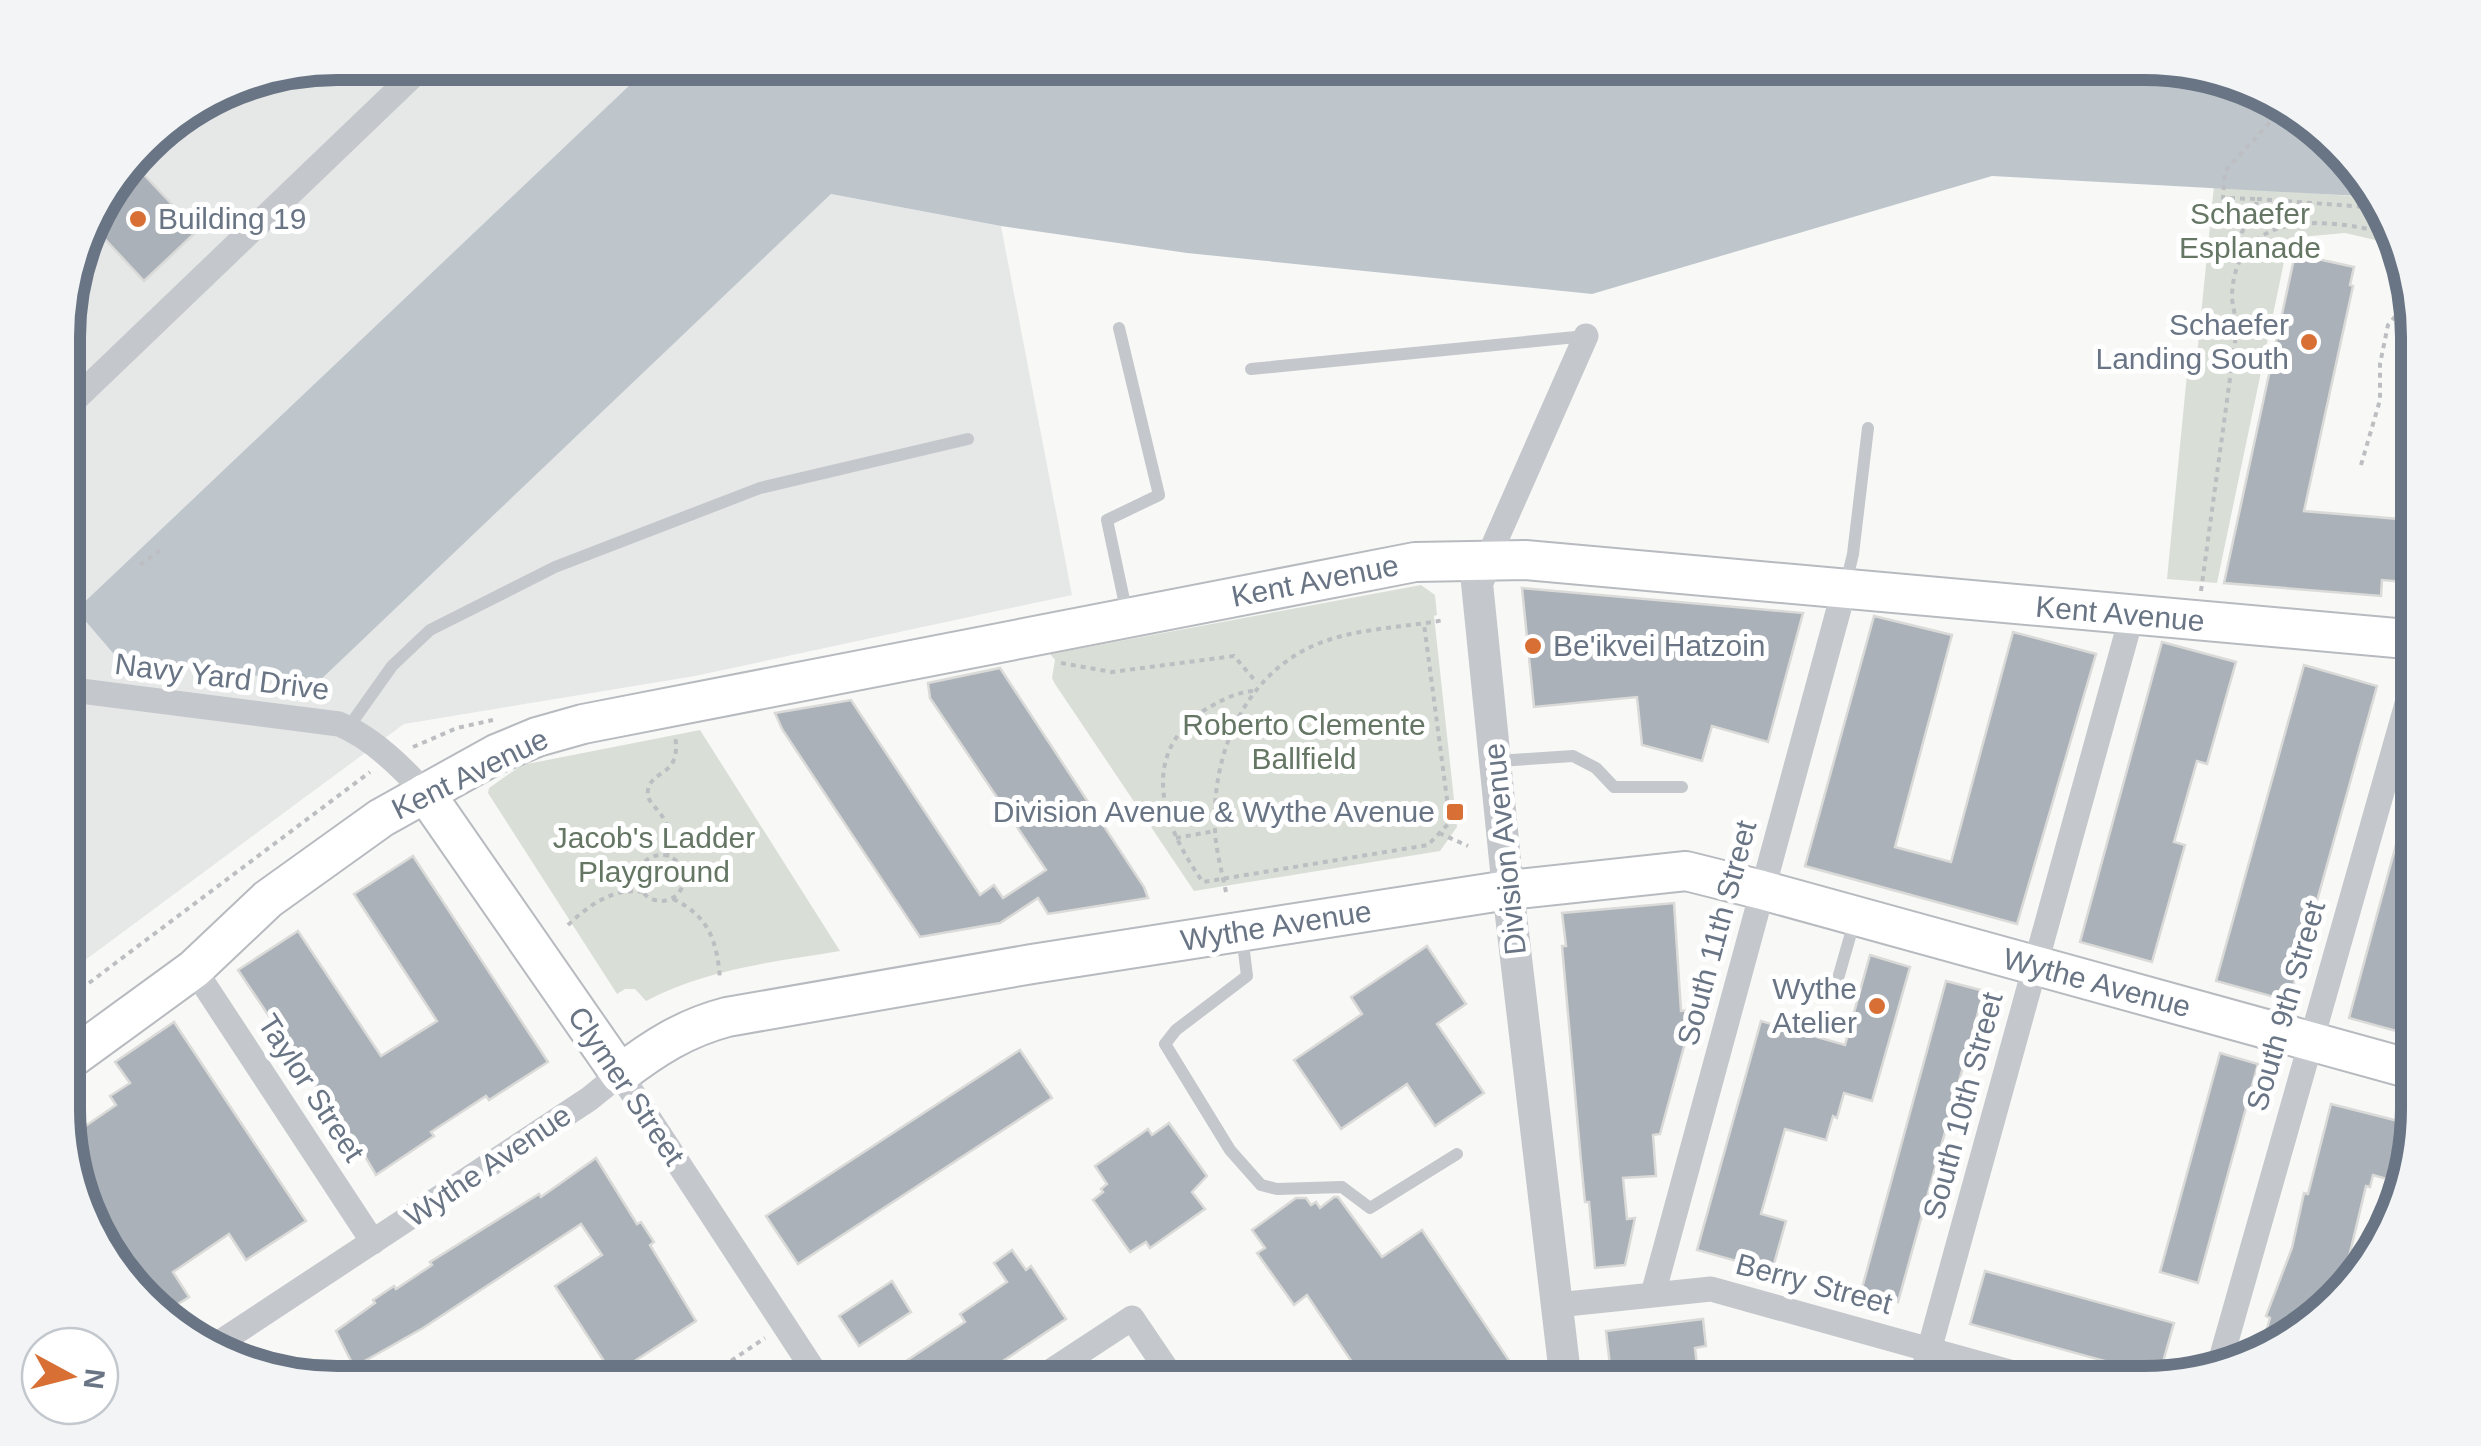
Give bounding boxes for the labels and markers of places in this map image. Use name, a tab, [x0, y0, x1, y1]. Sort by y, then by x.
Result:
place label: Building 19	[158, 202, 306, 235]
marker: Building 19	[127, 208, 149, 230]
place label: Schaefer Landing South	[2095, 308, 2289, 375]
marker: Schaefer Landing South	[2298, 331, 2320, 353]
place label: Be'ikvei Hatzoin	[1553, 629, 1766, 662]
marker: Be'ikvei Hatzoin	[1522, 635, 1544, 657]
place label: Division Avenue & Wythe Avenue	[993, 795, 1435, 828]
marker: Division Avenue & Wythe Avenue	[1444, 801, 1466, 823]
place label: Wythe Atelier	[1772, 972, 1857, 1039]
marker: Wythe Atelier	[1866, 995, 1888, 1017]

